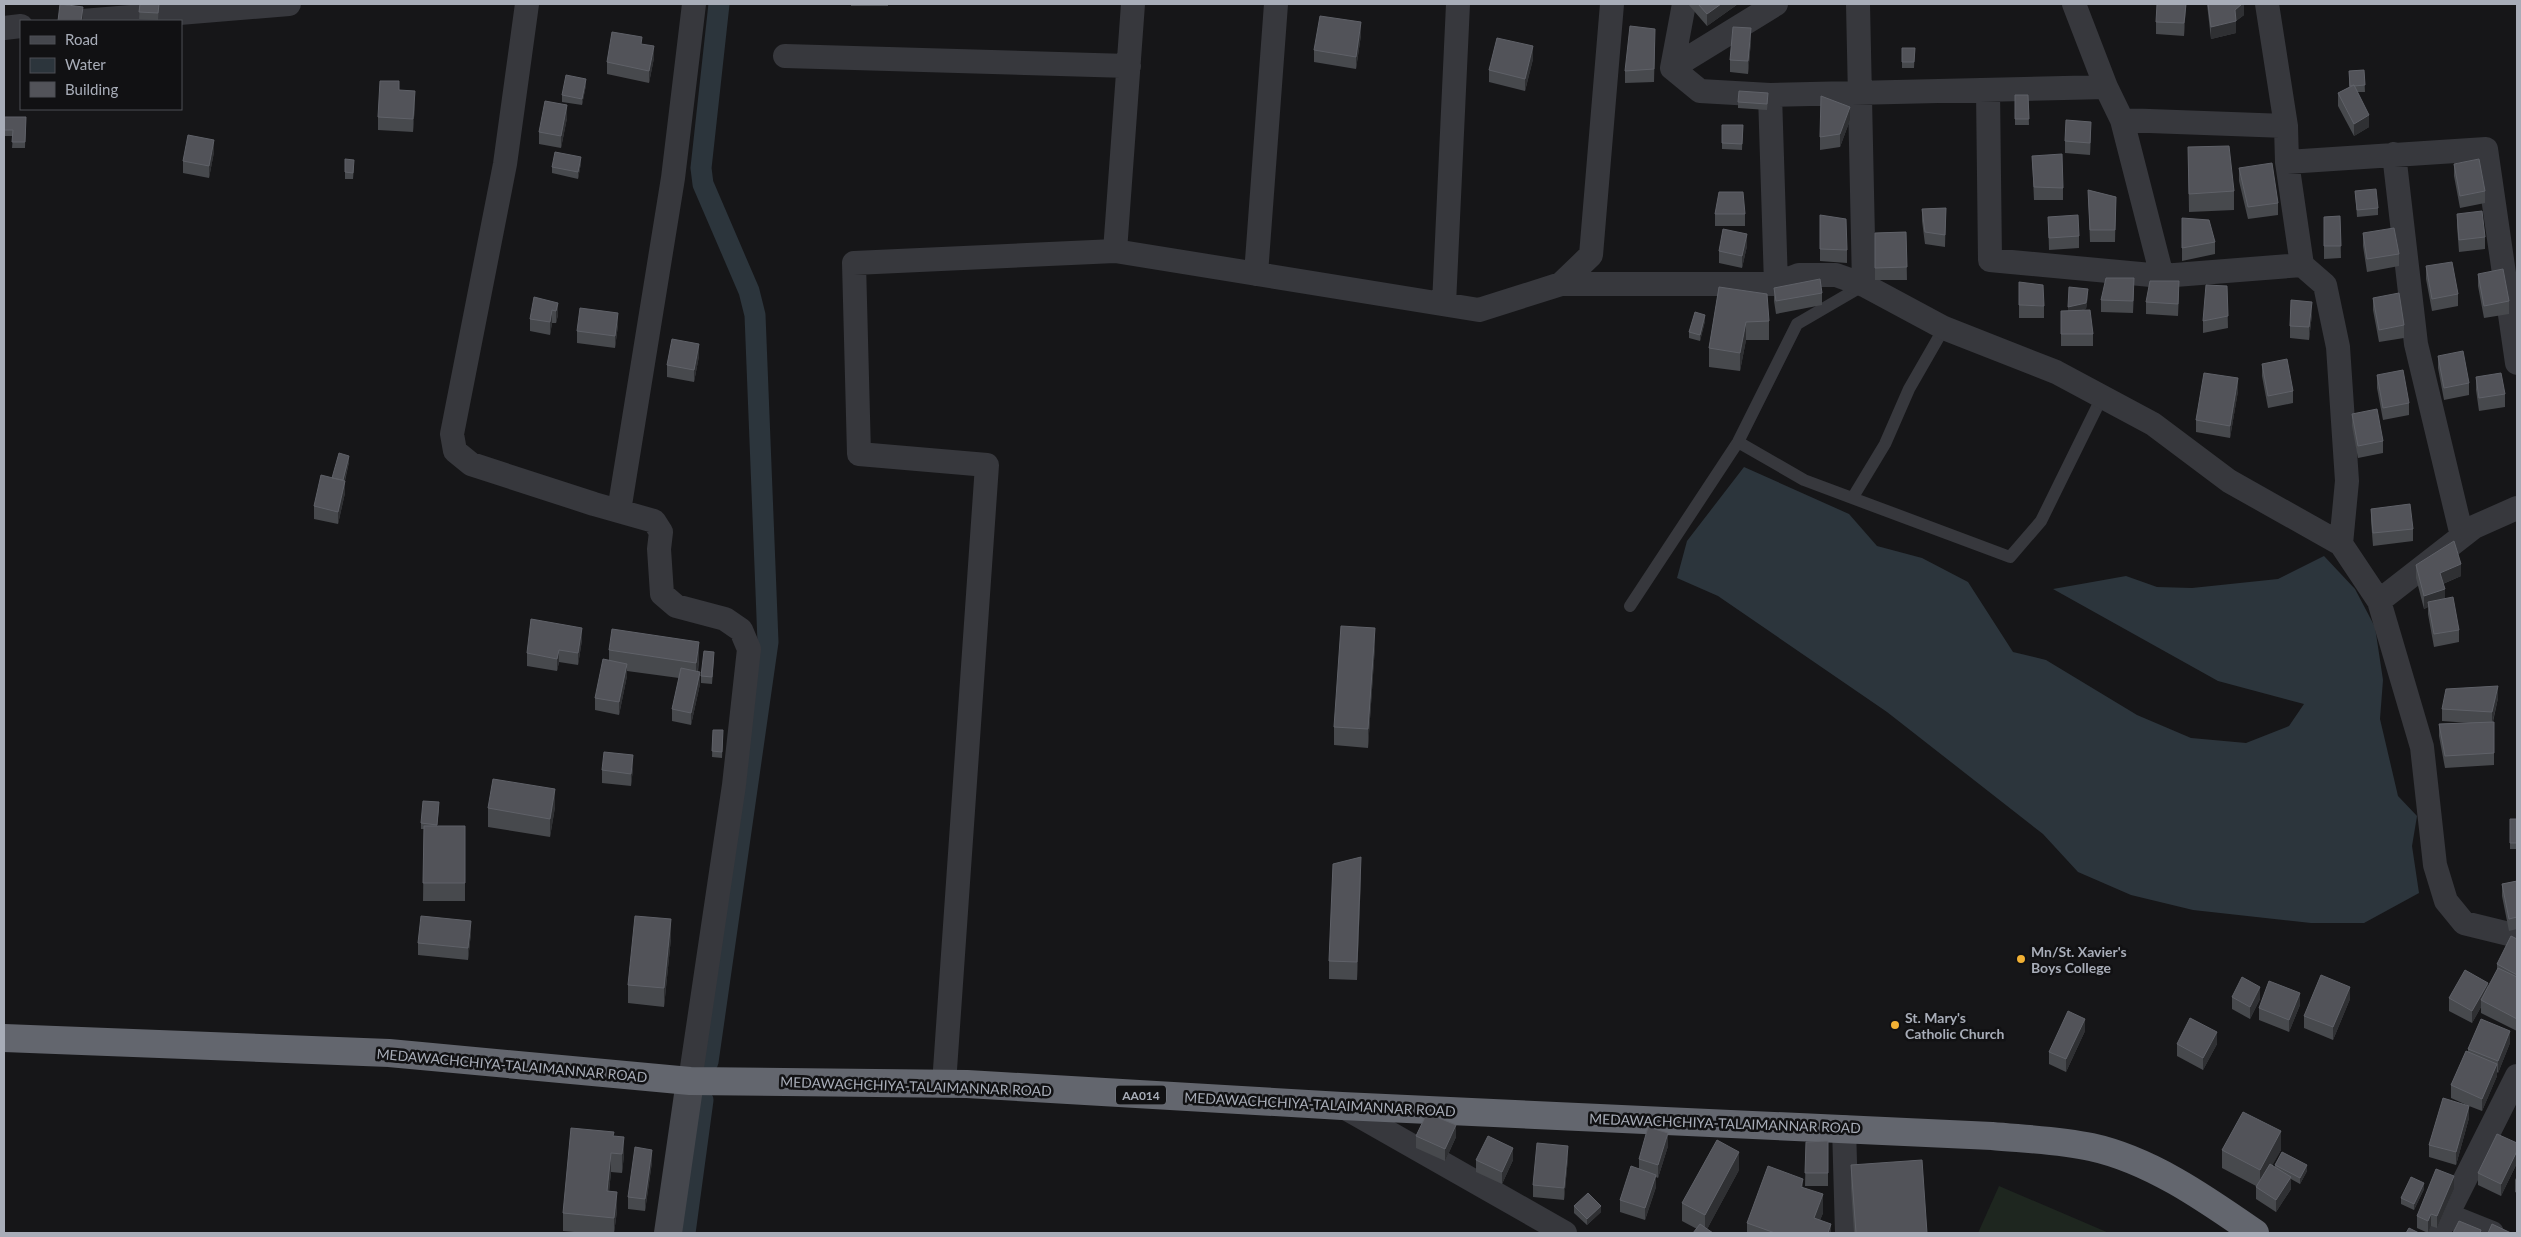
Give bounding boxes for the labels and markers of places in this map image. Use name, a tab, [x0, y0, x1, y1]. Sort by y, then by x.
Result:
place label: Mn/St. Xavier's Boys College	[2031, 943, 2127, 976]
marker: Mn/St. Xavier's Boys College	[2015, 953, 2027, 965]
place label: St. Mary's Catholic Church	[1905, 1009, 2004, 1042]
marker: St. Mary's Catholic Church	[1889, 1019, 1901, 1031]

